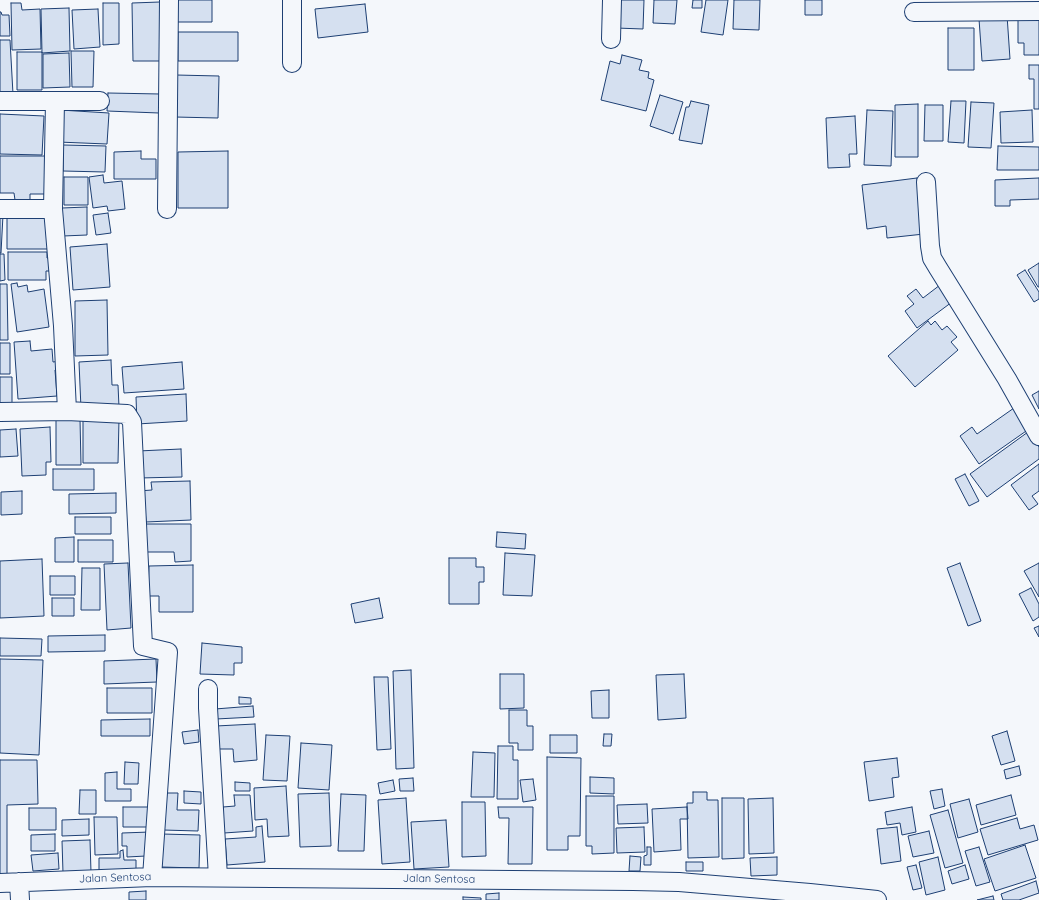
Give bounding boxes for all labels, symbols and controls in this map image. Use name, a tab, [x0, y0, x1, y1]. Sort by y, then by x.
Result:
street label: Jalan Sentosa	[79, 870, 151, 886]
street label: Jalan Sentosa	[403, 872, 475, 886]

